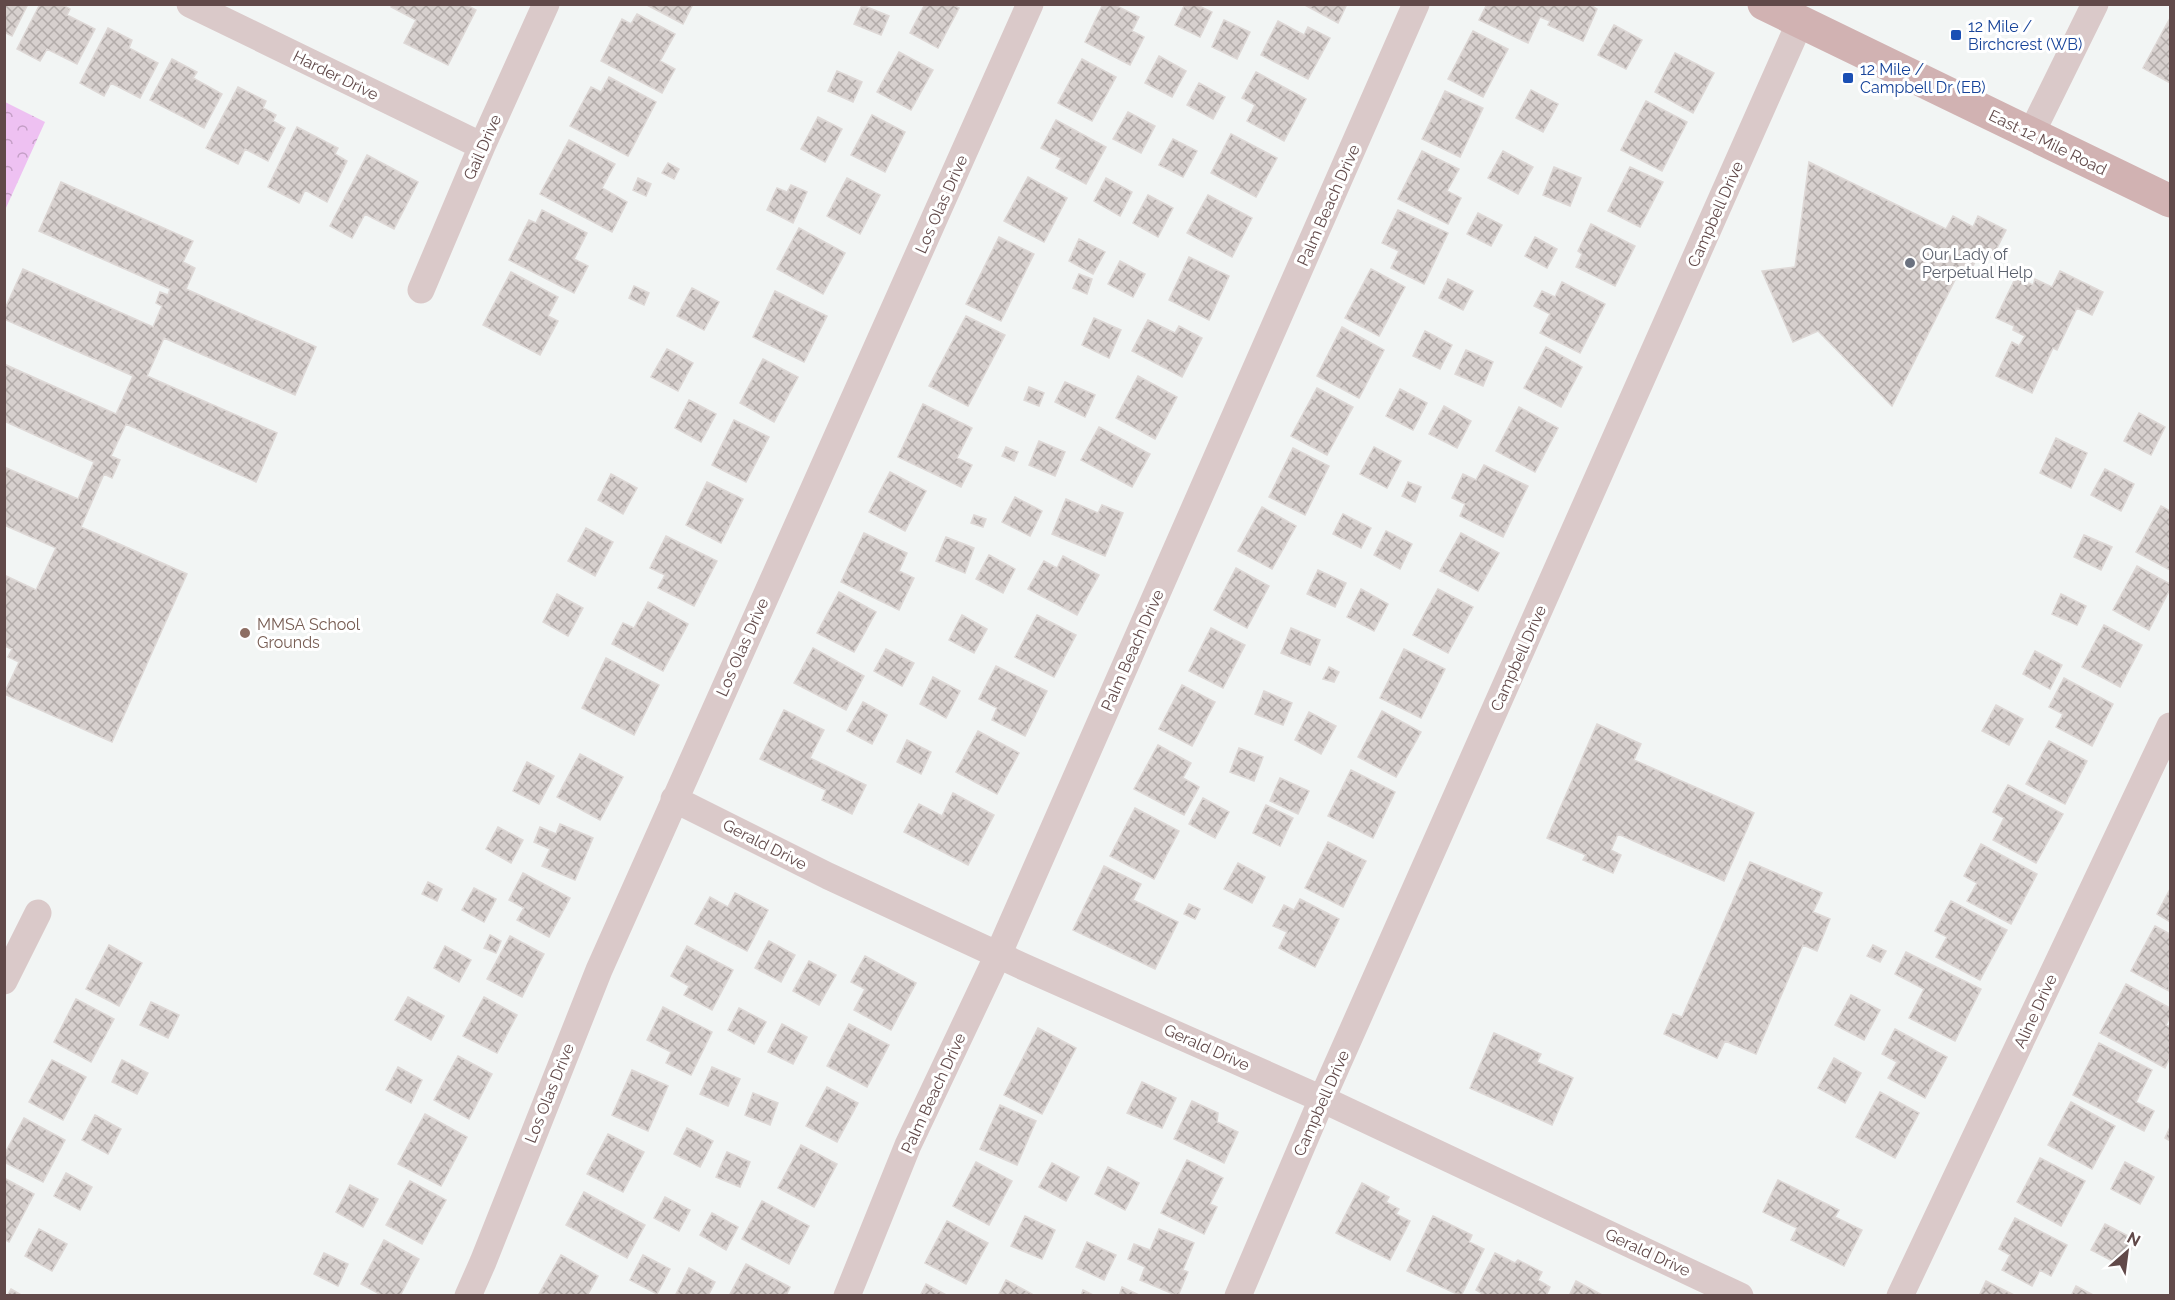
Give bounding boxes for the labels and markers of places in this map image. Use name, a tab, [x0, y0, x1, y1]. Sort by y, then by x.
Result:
place label: 12 Mile / Birchcrest (WB)	[1968, 17, 2082, 54]
marker: 12 Mile / Birchcrest (WB)	[1949, 28, 1963, 42]
place label: 12 Mile / Campbell Dr (EB)	[1860, 60, 1986, 97]
marker: 12 Mile / Campbell Dr (EB)	[1841, 71, 1855, 85]
place label: Our Lady of Perpetual Help	[1922, 245, 2033, 282]
marker: Our Lady of Perpetual Help	[1903, 256, 1917, 270]
place label: MMSA School Grounds	[257, 615, 361, 652]
marker: MMSA School Grounds	[238, 626, 252, 640]

